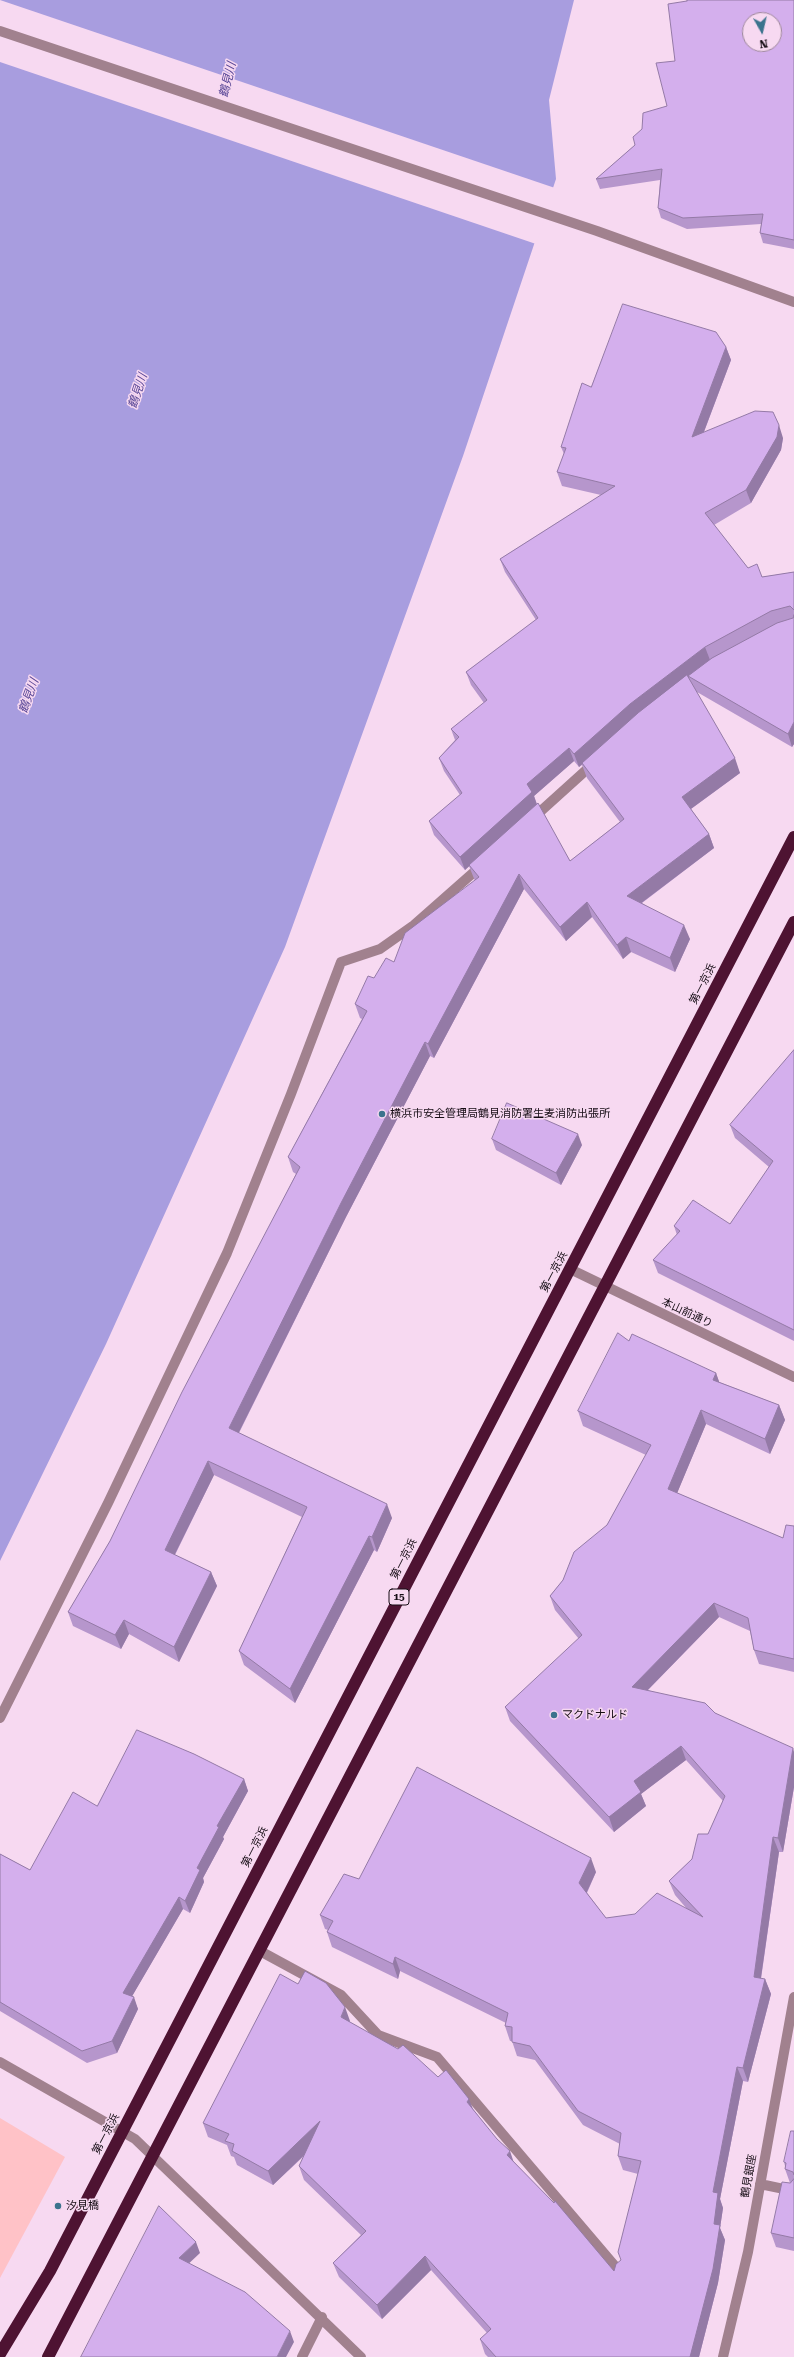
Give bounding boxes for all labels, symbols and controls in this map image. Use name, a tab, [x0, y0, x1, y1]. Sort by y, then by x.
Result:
north arrow	[742, 12, 782, 52]
text: N	[759, 36, 769, 50]
water label: 鶴見川	[217, 61, 239, 99]
water label: 鶴見川	[126, 372, 150, 410]
water label: 鶴見川	[16, 677, 42, 715]
street label: 第一京浜	[687, 961, 719, 1007]
place label: 横浜市安全管理局鶴見消防署生麦消防出張所	[390, 1107, 610, 1121]
marker: 横浜市安全管理局鶴見消防署生麦消防出張所	[377, 1109, 387, 1119]
street label: 第一京浜	[538, 1249, 570, 1295]
street label: 本山前通り	[659, 1295, 715, 1331]
street label: 第一京浜	[388, 1536, 420, 1582]
road number: 15	[389, 1589, 409, 1605]
place label: マクドナルド	[562, 1708, 628, 1722]
marker: マクドナルド	[549, 1710, 559, 1720]
street label: 第一京浜	[239, 1824, 271, 1870]
street label: 第一京浜	[90, 2111, 122, 2157]
street label: 鶴見銀座	[739, 2153, 759, 2199]
place label: 汐見橋	[66, 2199, 99, 2213]
marker: 汐見橋	[53, 2201, 63, 2211]

